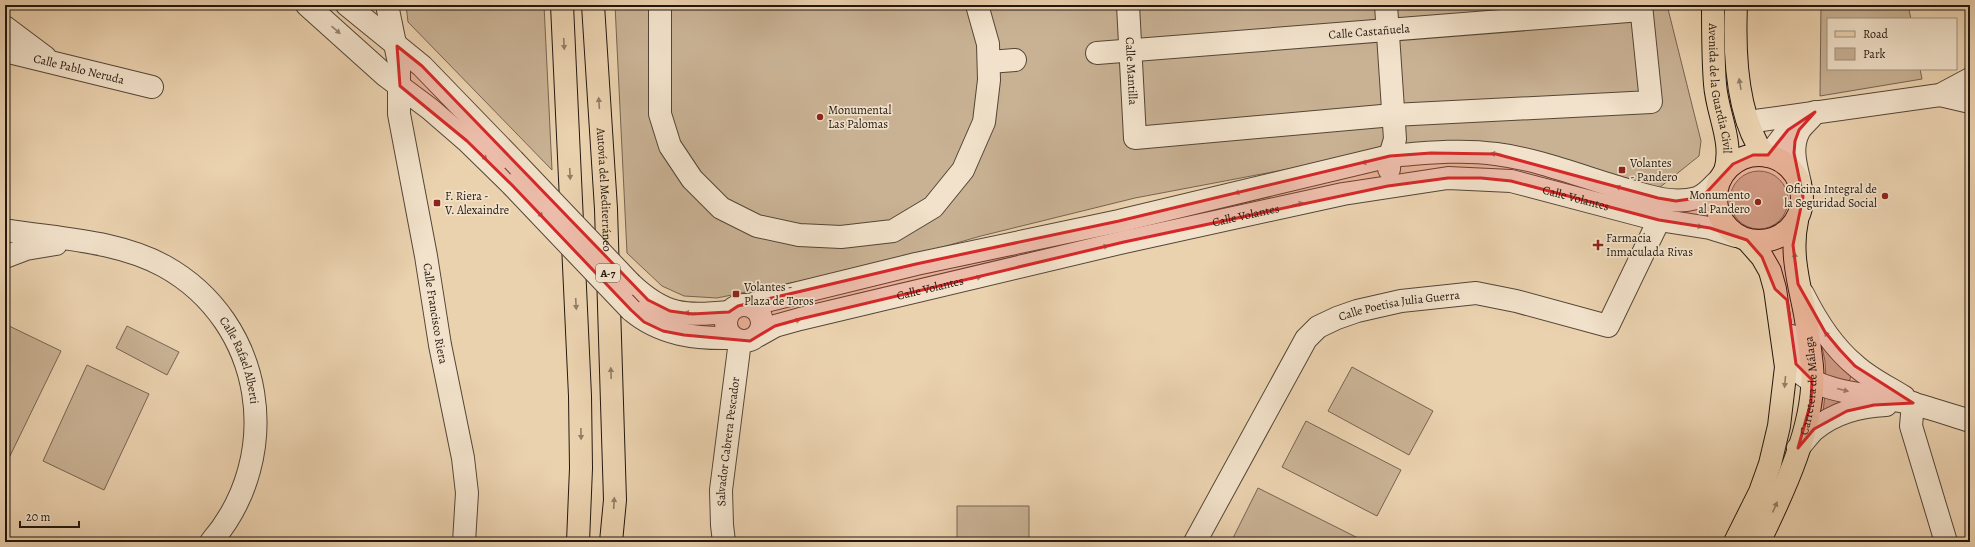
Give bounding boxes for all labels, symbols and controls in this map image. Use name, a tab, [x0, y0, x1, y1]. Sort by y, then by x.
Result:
legend	[1827, 18, 1957, 70]
street label: Calle Castañuela	[1328, 20, 1411, 43]
street label: Avenida de la Guardia Civil	[1705, 22, 1736, 154]
one-way arrow	[331, 26, 341, 35]
text: Road	[1863, 26, 1889, 42]
street label: Calle Mantilla	[1122, 37, 1141, 106]
one-way arrow	[561, 38, 567, 51]
text: Park	[1863, 46, 1886, 62]
street label: Calle Pablo Neruda	[32, 50, 126, 88]
one-way arrow	[1737, 78, 1743, 90]
one-way arrow	[596, 97, 603, 110]
place label: Monumental Las Palomas	[828, 102, 891, 132]
marker: Monumental Las Palomas	[815, 112, 825, 122]
street label: Autovía del Mediterráneo	[593, 126, 615, 252]
one-way arrow	[478, 151, 488, 161]
one-way arrow	[1490, 151, 1502, 157]
place label: Volantes - Pandero	[1629, 155, 1678, 185]
one-way arrow	[1360, 159, 1373, 165]
marker: Volantes - Pandero	[1617, 165, 1627, 175]
one-way arrow	[567, 168, 573, 181]
place label: Oficina Integral de la Seguridad Social	[1784, 181, 1877, 211]
street label: Calle Volantes	[1541, 182, 1611, 215]
one-way arrow	[1615, 185, 1627, 191]
place label: Monumento al Pandero	[1689, 187, 1750, 217]
place label: F. Riera - V. Alexaindre	[444, 188, 509, 218]
one-way arrow	[1234, 190, 1246, 196]
marker: Oficina Integral de la Seguridad Social	[1880, 191, 1890, 201]
marker: Monumento al Pandero	[1753, 197, 1763, 207]
marker: F. Riera - V. Alexaindre	[432, 198, 442, 208]
street label: Calle Volantes	[1211, 200, 1281, 230]
one-way arrow	[1292, 200, 1304, 206]
one-way arrow	[534, 208, 544, 218]
one-way arrow	[1691, 223, 1704, 229]
place label: Farmacia Inmaculada Rivas	[1606, 230, 1693, 260]
marker: Farmacia Inmaculada Rivas	[1593, 240, 1603, 250]
one-way arrow	[1097, 244, 1109, 250]
one-way arrow	[1791, 252, 1798, 265]
street label: Calle Francisco Riera	[419, 262, 452, 366]
road number: A-7	[596, 264, 620, 282]
street label: Calle Volantes	[895, 272, 965, 304]
one-way arrow	[970, 274, 983, 280]
place label: Volantes - Plaza de Toros	[743, 279, 814, 309]
street label: Calle Poetisa Julia Guerra	[1336, 287, 1461, 325]
marker: Volantes - Plaza de Toros	[731, 289, 741, 299]
one-way arrow	[573, 298, 579, 311]
one-way arrow	[684, 310, 696, 317]
street label: Calle Rafael Alberti	[216, 313, 263, 405]
one-way arrow	[789, 317, 802, 323]
one-way arrow	[1824, 331, 1833, 342]
street label: Carretera de Málaga	[1796, 335, 1821, 437]
one-way arrow	[608, 366, 614, 379]
street label: Salvador Cabrera Pescador	[713, 375, 743, 507]
one-way arrow	[1781, 376, 1788, 388]
one-way arrow	[1837, 388, 1849, 394]
one-way arrow	[578, 428, 584, 441]
one-way arrow	[611, 497, 618, 509]
one-way arrow	[1772, 501, 1778, 512]
scale bar	[20, 503, 79, 529]
text: 20 m	[26, 509, 50, 525]

